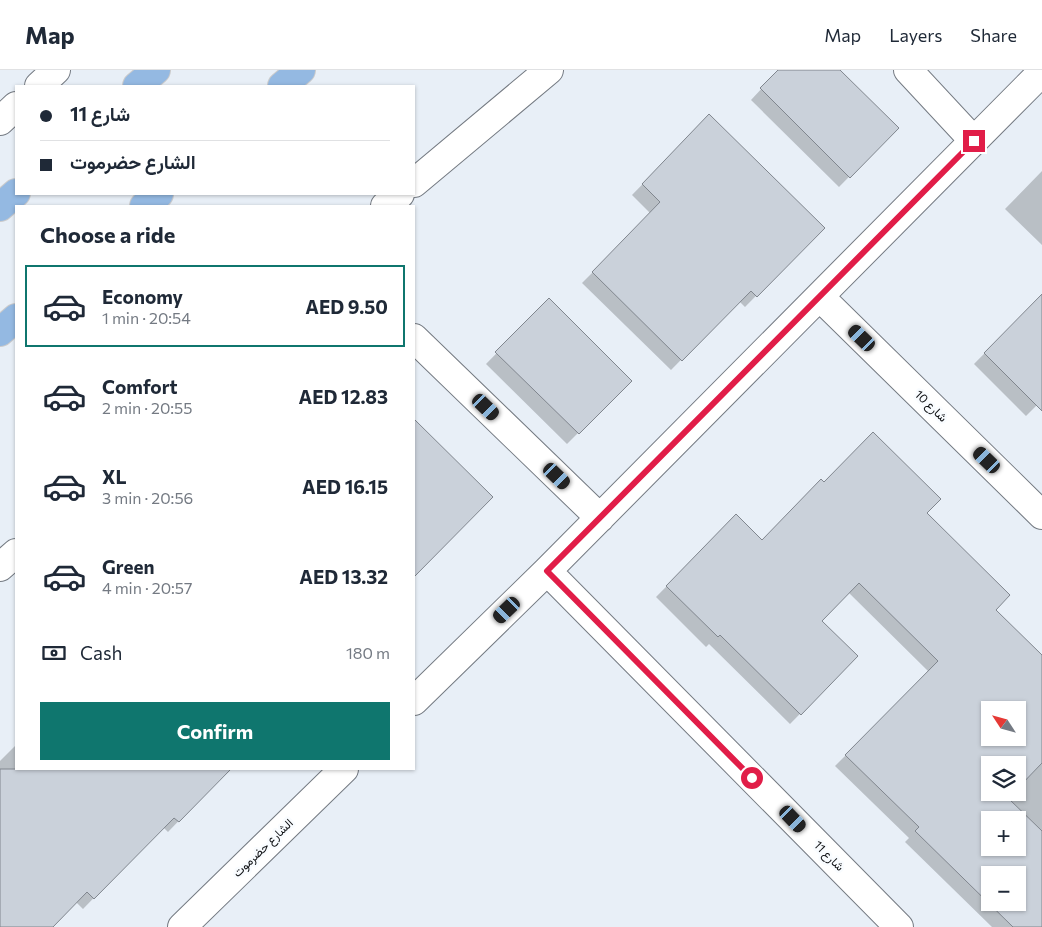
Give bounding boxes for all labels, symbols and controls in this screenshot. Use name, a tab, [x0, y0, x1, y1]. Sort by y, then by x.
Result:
text: Map	[25, 20, 75, 49]
text: Map	[824, 24, 861, 46]
text: Layers	[889, 24, 942, 46]
text: Share	[970, 24, 1017, 46]
text: شارع 11	[70, 102, 130, 125]
route end	[963, 130, 985, 152]
text: الشارع حضرموت	[70, 150, 196, 173]
text: Choose a ride	[40, 221, 175, 248]
icon: car	[42, 284, 87, 329]
text: Economy	[102, 285, 183, 308]
text: AED 9.50	[305, 295, 388, 318]
text: 1 min · 20:54	[102, 308, 191, 327]
car	[845, 322, 878, 354]
icon: car	[42, 374, 87, 419]
text: Comfort	[102, 375, 178, 398]
text: AED 12.83	[299, 385, 388, 408]
street label: شارع 10	[911, 387, 951, 426]
car	[469, 391, 502, 423]
text: 2 min · 20:55	[102, 398, 193, 417]
car	[970, 444, 1003, 476]
car	[540, 460, 573, 492]
icon: car	[42, 464, 87, 509]
text: XL	[102, 465, 127, 488]
text: AED 16.15	[302, 475, 388, 498]
text: 3 min · 20:56	[102, 488, 193, 507]
icon: car	[42, 554, 87, 599]
text: Green	[102, 555, 154, 578]
text: AED 13.32	[299, 565, 388, 588]
text: 4 min · 20:57	[102, 578, 193, 597]
car	[490, 594, 523, 626]
icon: cash	[40, 639, 68, 667]
text: Cash	[80, 641, 122, 664]
text: 180 m	[346, 643, 390, 662]
north arrow	[981, 701, 1026, 746]
map controls	[981, 701, 1026, 911]
button: Confirm	[40, 702, 390, 760]
button: layers	[981, 756, 1026, 801]
route start	[741, 767, 763, 789]
car	[777, 803, 808, 835]
button: +	[981, 811, 1026, 856]
street label: الشارع حضرموت	[230, 815, 297, 881]
street label: شارع 11	[810, 837, 848, 875]
button: −	[981, 866, 1026, 911]

